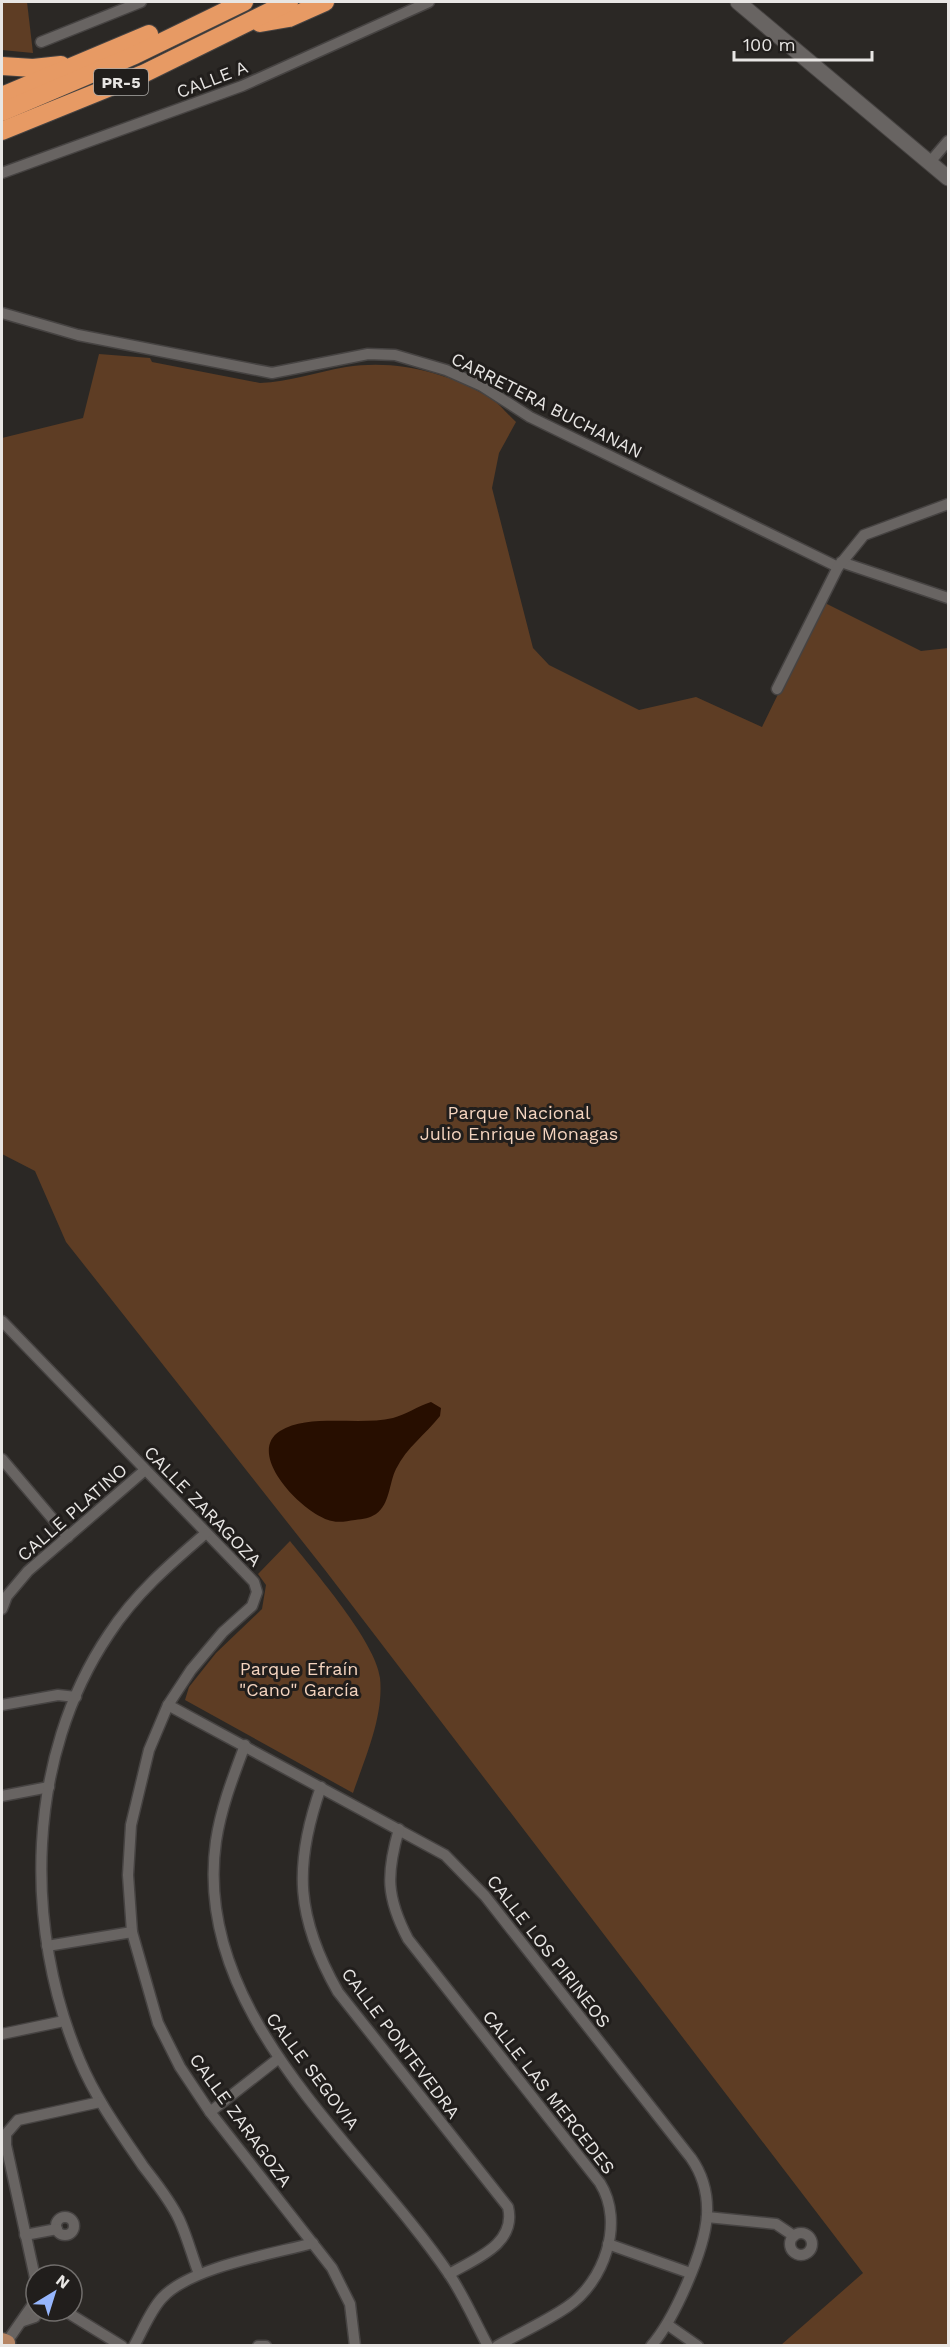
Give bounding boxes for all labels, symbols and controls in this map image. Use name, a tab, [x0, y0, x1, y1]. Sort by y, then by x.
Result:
scale bar	[734, 24, 872, 62]
text: 100 m	[743, 34, 796, 55]
street label: CALLE A	[173, 56, 251, 102]
road number: PR-5	[94, 69, 148, 95]
street label: CARRETERA BUCHANAN	[448, 348, 646, 462]
park label: Parque Nacional Julio Enrique Monagas	[420, 1102, 618, 1144]
street label: CALLE ZARAGOZA	[140, 1441, 266, 1571]
street label: CALLE PLATINO	[13, 1459, 131, 1565]
park label: Parque Efraín "Cano" García	[239, 1658, 359, 1700]
street label: CALLE LOS PIRINEOS	[483, 1870, 615, 2032]
street label: CALLE PONTEVEDRA	[337, 1963, 465, 2123]
street label: CALLE LAS MERCEDES	[479, 2006, 619, 2178]
street label: CALLE SEGOVIA	[262, 2008, 364, 2134]
street label: CALLE ZARAGOZA	[186, 2049, 296, 2191]
north arrow	[24, 2263, 84, 2323]
text: N	[52, 2270, 73, 2293]

